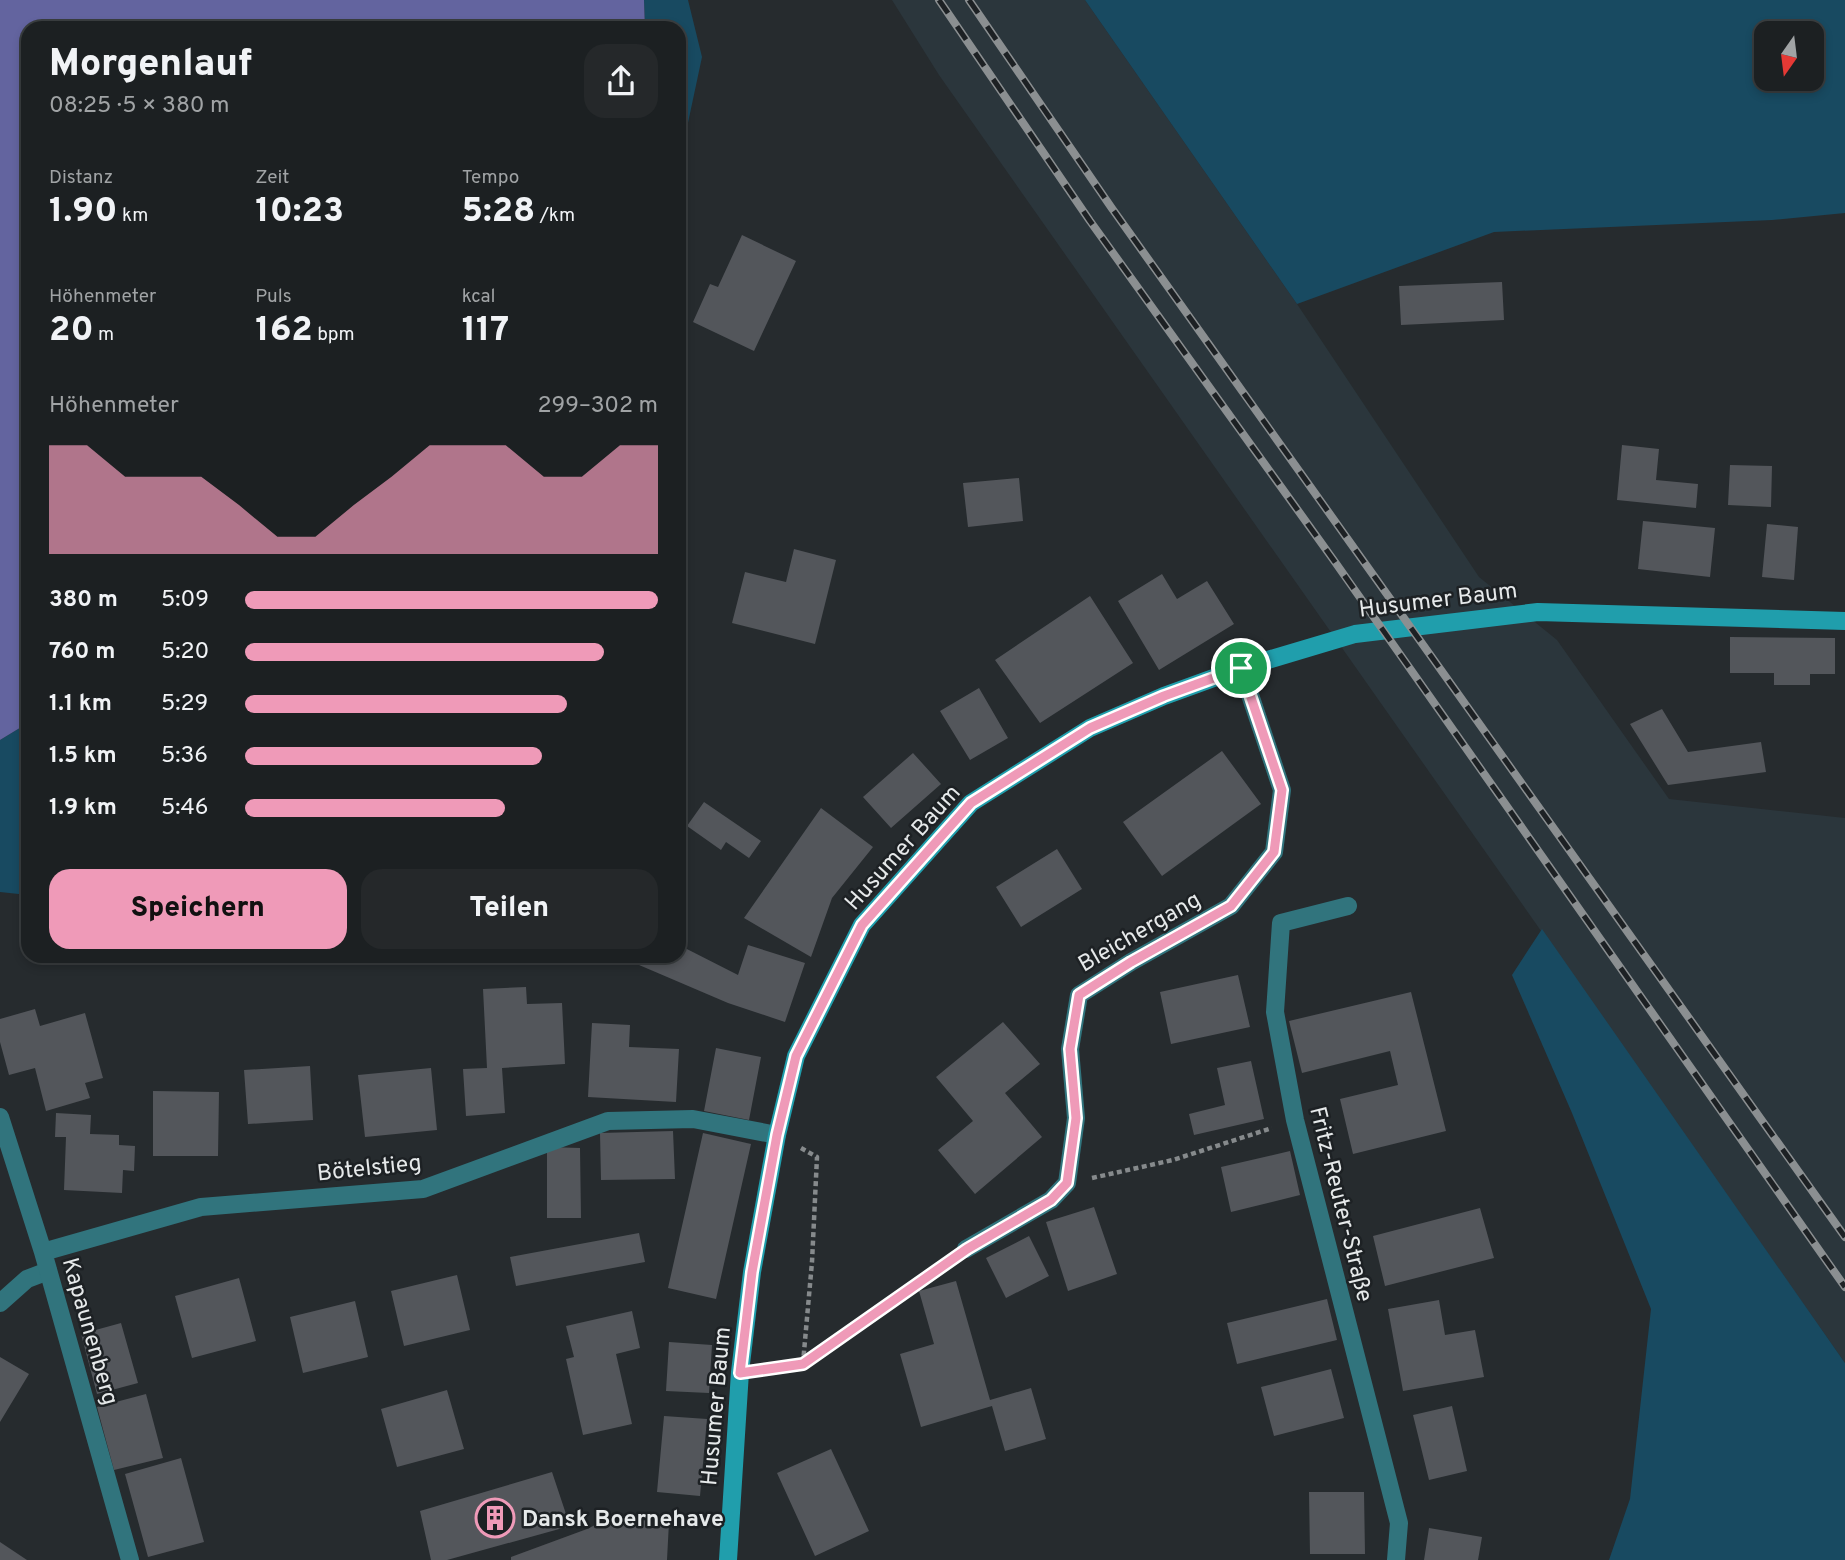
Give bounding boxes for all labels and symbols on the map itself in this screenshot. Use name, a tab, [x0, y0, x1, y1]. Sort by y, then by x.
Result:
north arrow	[1754, 21, 1824, 91]
street label: Husumer Baum	[1357, 577, 1519, 626]
pin	[1211, 638, 1271, 698]
street label: Husumer Baum	[840, 780, 968, 918]
street label: Bleichergang	[1074, 886, 1207, 980]
street label: Fritz-Reuter-Straße	[1301, 1104, 1378, 1305]
street label: Bötelstieg	[316, 1150, 423, 1189]
street label: Kapaunenberg	[54, 1255, 123, 1409]
street label: Husumer Baum	[696, 1326, 739, 1487]
building icon: Dansk Boernehave	[474, 1497, 516, 1539]
place label: Dansk Boernehave	[522, 1506, 724, 1535]

